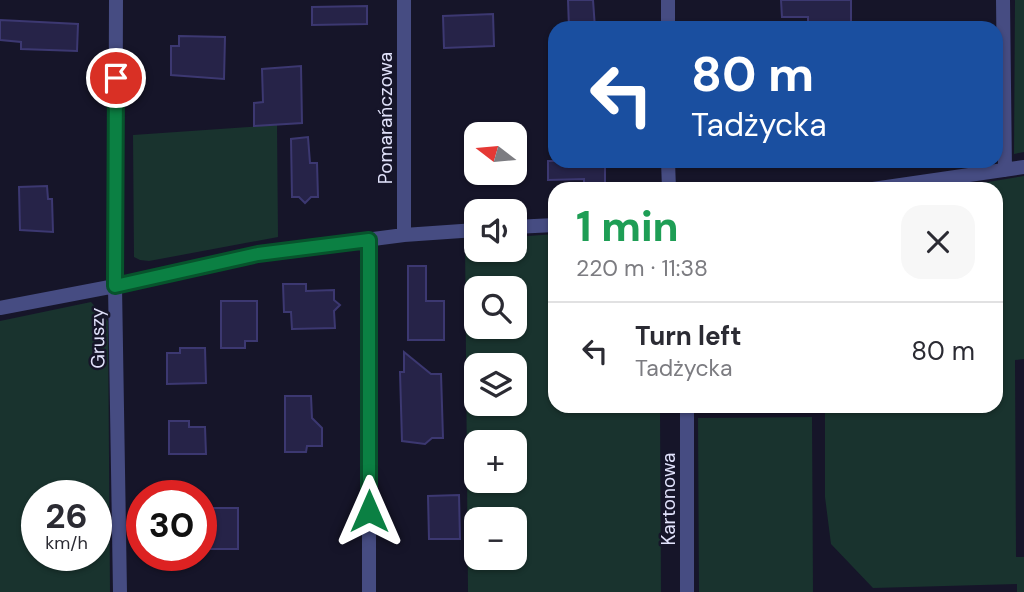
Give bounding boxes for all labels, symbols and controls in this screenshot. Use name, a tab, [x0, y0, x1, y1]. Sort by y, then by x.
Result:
text: 80 m	[691, 42, 814, 106]
pin	[86, 48, 146, 108]
icon: left	[576, 49, 667, 140]
street label: Pomarańczowa	[373, 52, 398, 184]
icon: arrive	[97, 59, 135, 97]
text: Tadżycka	[691, 104, 827, 146]
north arrow	[464, 122, 527, 186]
map controls	[464, 122, 527, 570]
button: sound	[464, 199, 527, 262]
text: 1 min	[576, 199, 679, 254]
button: close	[901, 205, 975, 279]
text: 220 m · 11:38	[576, 253, 708, 283]
button: search	[464, 276, 527, 339]
street label: Gruszy	[84, 307, 111, 369]
text: Turn left	[635, 319, 742, 353]
icon: left	[576, 332, 614, 370]
text: 80 m	[911, 334, 975, 368]
button: layers	[464, 353, 527, 416]
text: Tadżycka	[635, 353, 733, 383]
button: +	[464, 430, 527, 493]
street label: Kartonowa	[656, 453, 681, 545]
position arrow	[332, 474, 406, 548]
speed limit sign: 30	[126, 480, 217, 571]
text: 26	[45, 493, 88, 539]
button: −	[464, 507, 527, 570]
text: km/h	[45, 531, 88, 555]

